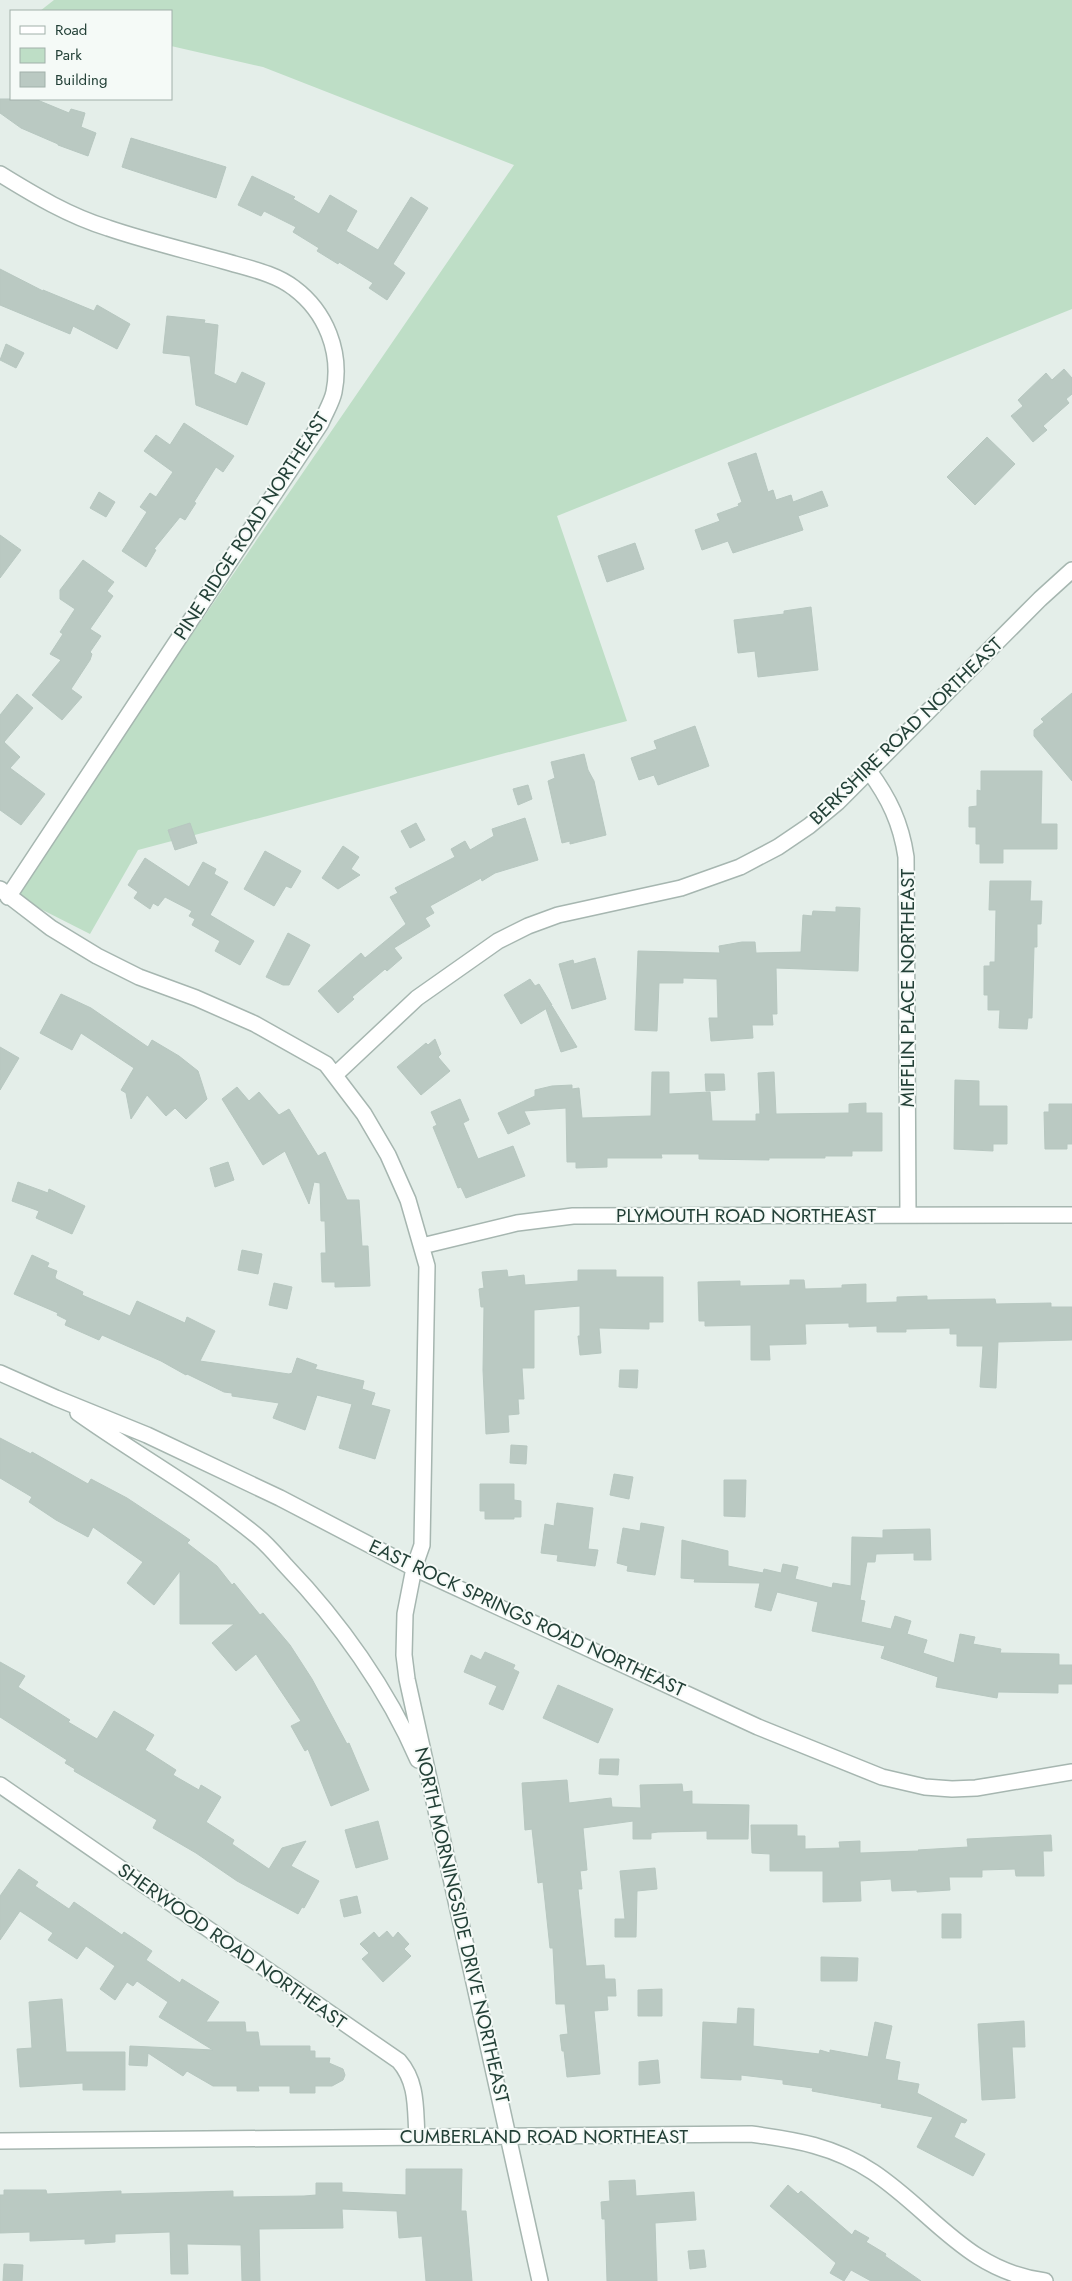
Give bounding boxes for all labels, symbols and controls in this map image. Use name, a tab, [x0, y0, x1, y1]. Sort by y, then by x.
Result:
legend	[10, 10, 172, 100]
text: Road	[55, 19, 87, 41]
text: Park	[55, 44, 82, 66]
text: Building	[55, 69, 107, 91]
street label: PINE RIDGE ROAD NORTHEAST	[167, 407, 335, 645]
street label: BERKSHIRE ROAD NORTHEAST	[803, 631, 1009, 831]
street label: MIFFLIN PLACE NORTHEAST	[894, 869, 921, 1107]
street label: PLYMOUTH ROAD NORTHEAST	[616, 1202, 876, 1229]
street label: EAST ROCK SPRINGS ROAD NORTHEAST	[365, 1533, 690, 1703]
street label: NORTH MORNINGSIDE DRIVE NORTHEAST	[408, 1744, 516, 2106]
street label: SHERWOOD ROAD NORTHEAST	[112, 1856, 352, 2036]
street label: CUMBERLAND ROAD NORTHEAST	[400, 2123, 688, 2150]

